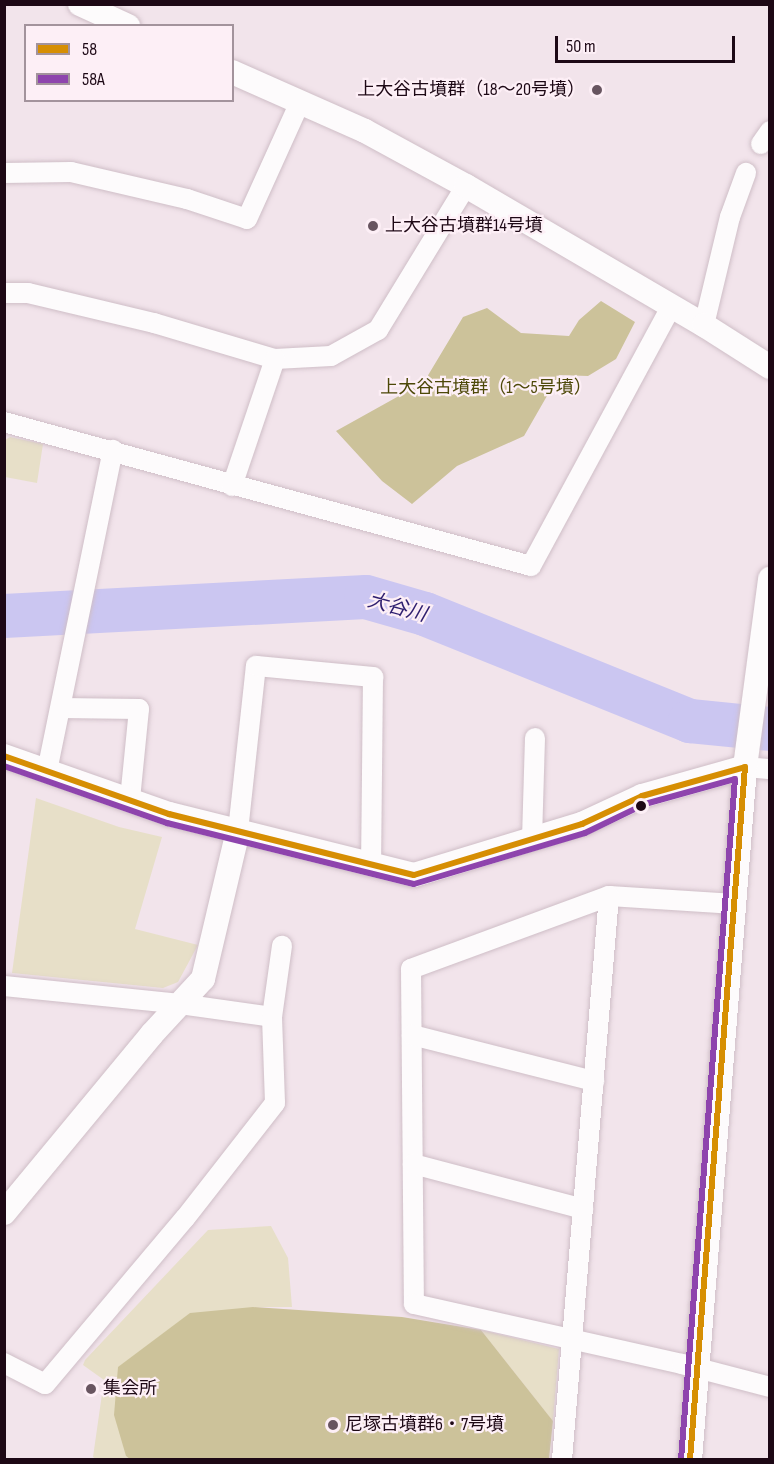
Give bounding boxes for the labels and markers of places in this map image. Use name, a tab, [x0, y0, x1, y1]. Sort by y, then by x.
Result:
place label: 上大谷古墳群（18～20号墳）	[357, 79, 585, 101]
marker: 上大谷古墳群（18～20号墳）	[590, 83, 604, 97]
place label: 上大谷古墳群14号墳	[385, 215, 543, 237]
marker: 上大谷古墳群14号墳	[366, 219, 380, 233]
unlabelled marker	[635, 800, 647, 812]
place label: 集会所	[103, 1378, 157, 1400]
marker: 集会所	[84, 1382, 98, 1396]
place label: 尼塚古墳群6・7号墳	[345, 1414, 504, 1436]
marker: 尼塚古墳群6・7号墳	[326, 1418, 340, 1432]

